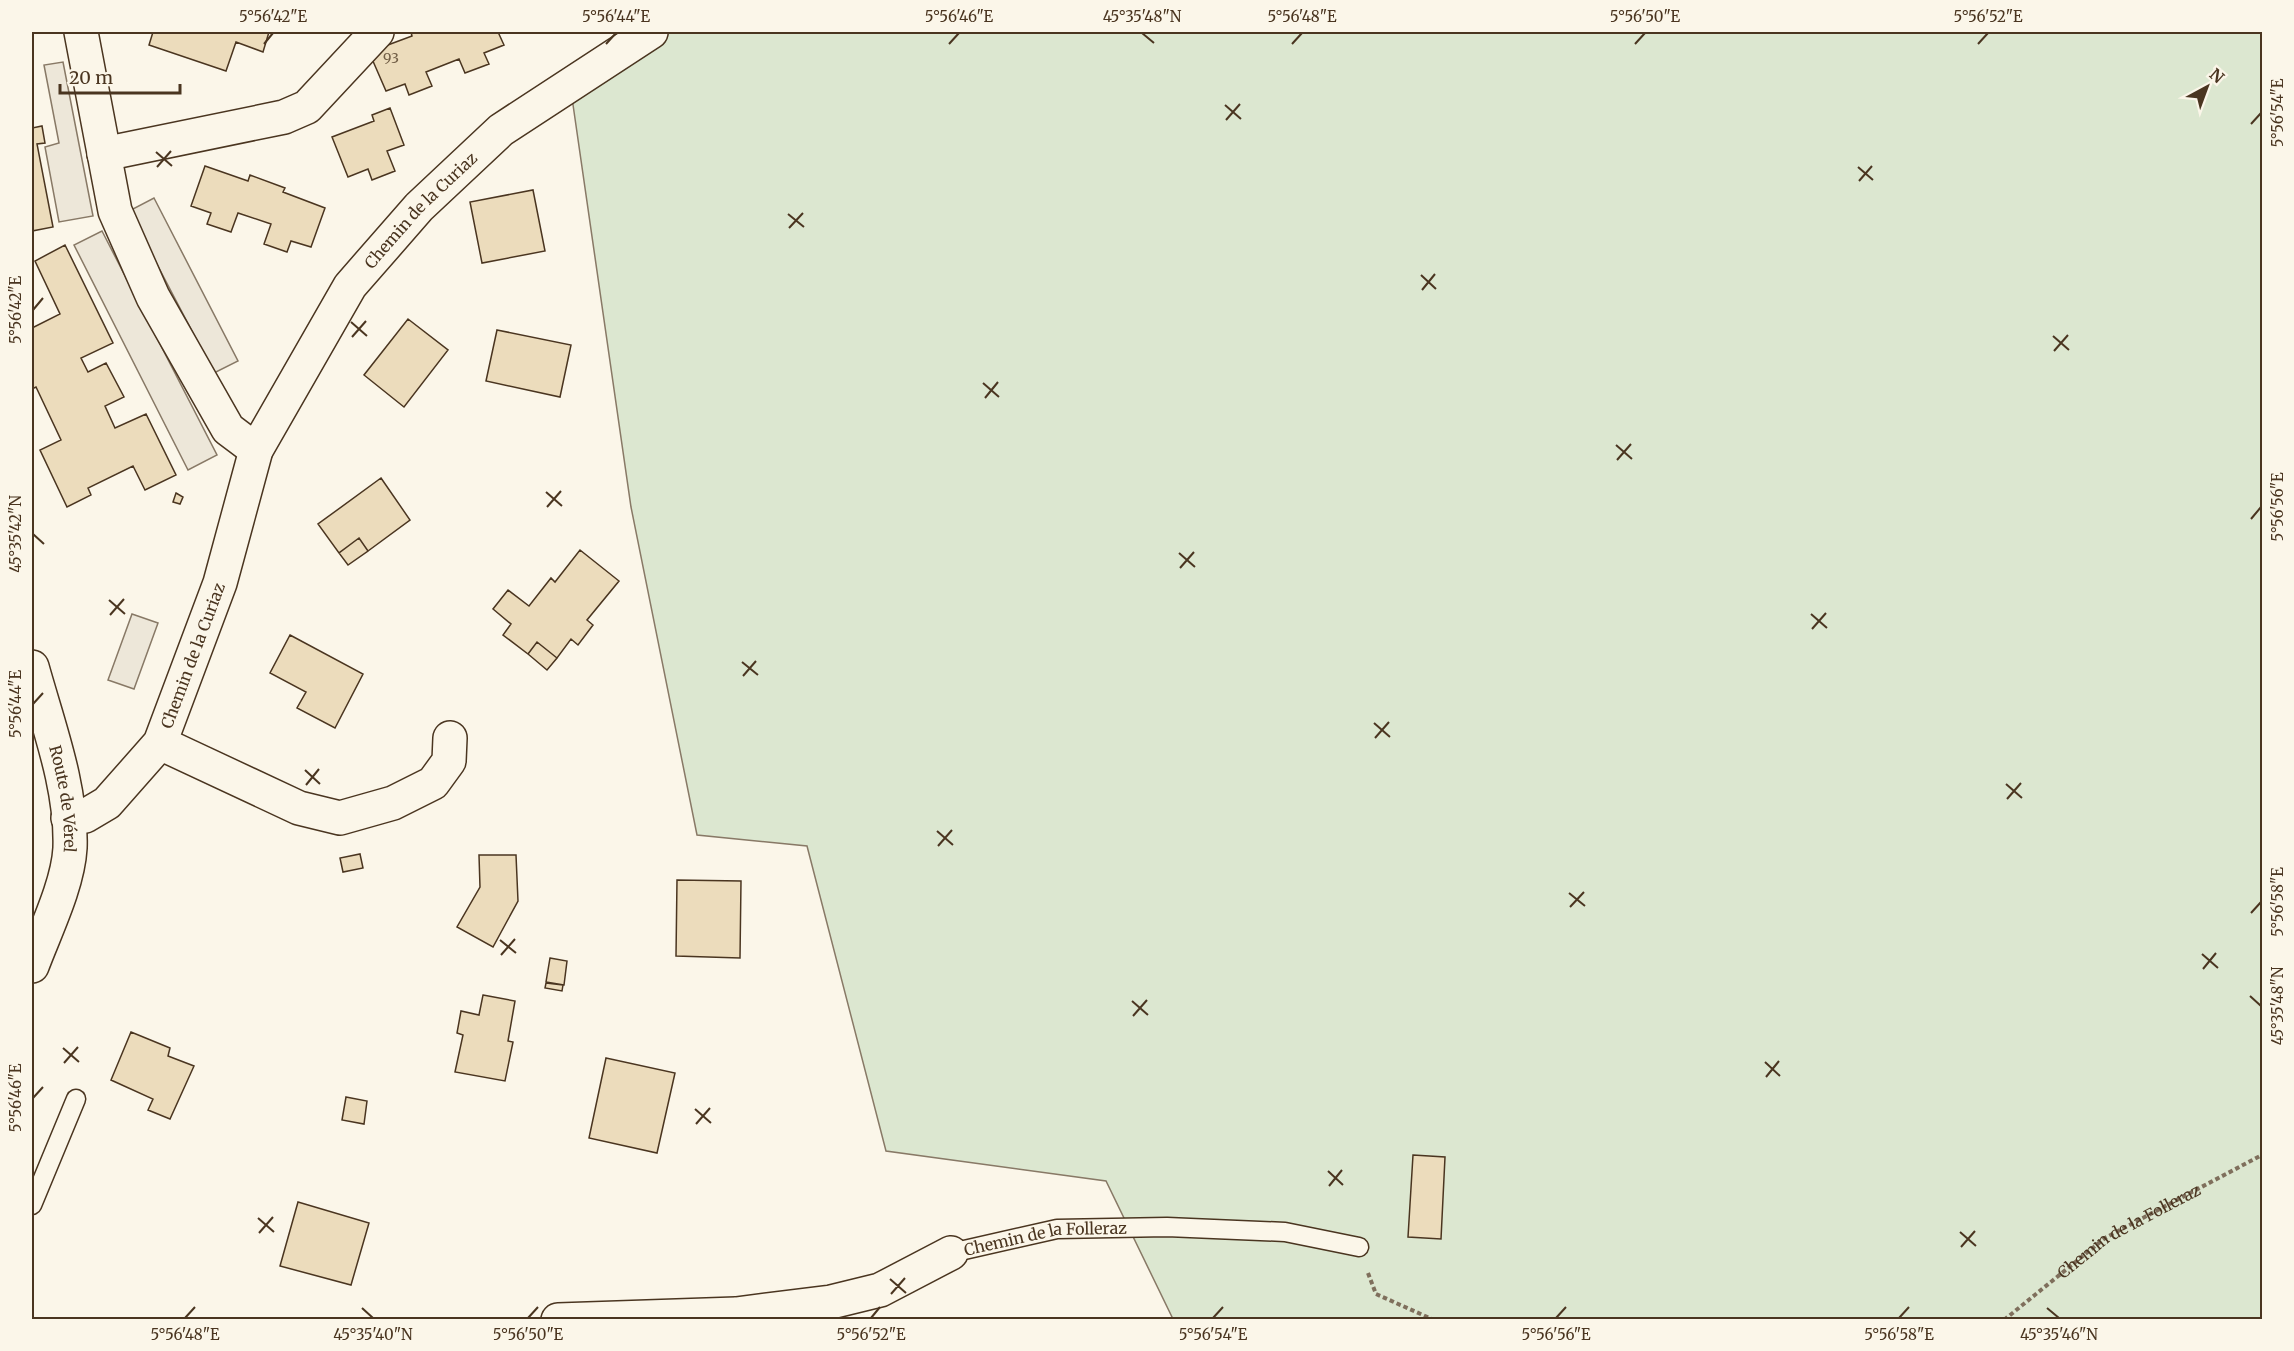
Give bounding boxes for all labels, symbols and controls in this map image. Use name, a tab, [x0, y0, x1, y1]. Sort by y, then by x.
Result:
text: 5°56'42"E	[239, 7, 307, 26]
text: 5°56'44"E	[582, 7, 650, 26]
text: 5°56'46"E	[925, 7, 994, 26]
text: 45°35'48"N	[1103, 7, 1182, 26]
text: 5°56'48"E	[1267, 7, 1337, 26]
text: 5°56'50"E	[1610, 7, 1681, 26]
text: 5°56'52"E	[1954, 7, 2023, 26]
house number: 93	[383, 49, 399, 67]
scale bar	[60, 57, 180, 95]
north arrow	[2177, 57, 2237, 117]
text: N	[2206, 64, 2228, 88]
text: 20 m	[69, 66, 113, 89]
text: 5°56'54"E	[2268, 78, 2287, 147]
street label: Chemin de la Curiaz	[360, 148, 481, 273]
text: 5°56'42"E	[6, 276, 25, 344]
text: 5°56'56"E	[2268, 472, 2287, 541]
text: 45°35'42"N	[6, 495, 25, 573]
street label: Chemin de la Curiaz	[156, 580, 229, 731]
text: 5°56'44"E	[6, 670, 25, 738]
street label: Route de Vérel	[45, 743, 80, 853]
text: 5°56'58"E	[2268, 867, 2287, 937]
text: 45°35'48"N	[2268, 966, 2287, 1045]
text: 5°56'46"E	[6, 1063, 25, 1132]
street label: Chemin de la Folleraz	[2053, 1179, 2204, 1283]
street label: Chemin de la Folleraz	[962, 1218, 1127, 1260]
text: 5°56'48"E	[150, 1325, 220, 1344]
text: 45°35'40"N	[333, 1325, 413, 1344]
text: 5°56'50"E	[493, 1325, 564, 1344]
text: 5°56'52"E	[837, 1325, 906, 1344]
text: 5°56'54"E	[1179, 1325, 1248, 1344]
text: 5°56'56"E	[1522, 1325, 1591, 1344]
text: 5°56'58"E	[1864, 1325, 1934, 1344]
text: 45°35'46"N	[2020, 1325, 2098, 1344]

